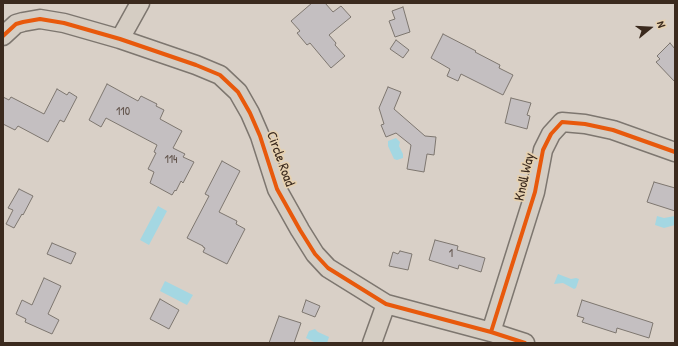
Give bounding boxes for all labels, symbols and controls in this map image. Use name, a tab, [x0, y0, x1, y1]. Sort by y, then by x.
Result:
north arrow	[630, 8, 670, 48]
text: N	[654, 19, 669, 29]
house number: 110	[116, 105, 130, 119]
street label: Circle Road	[262, 129, 298, 189]
street label: Knoll Way	[511, 151, 539, 203]
house number: 114	[164, 153, 178, 167]
house number: 1	[449, 247, 453, 261]

